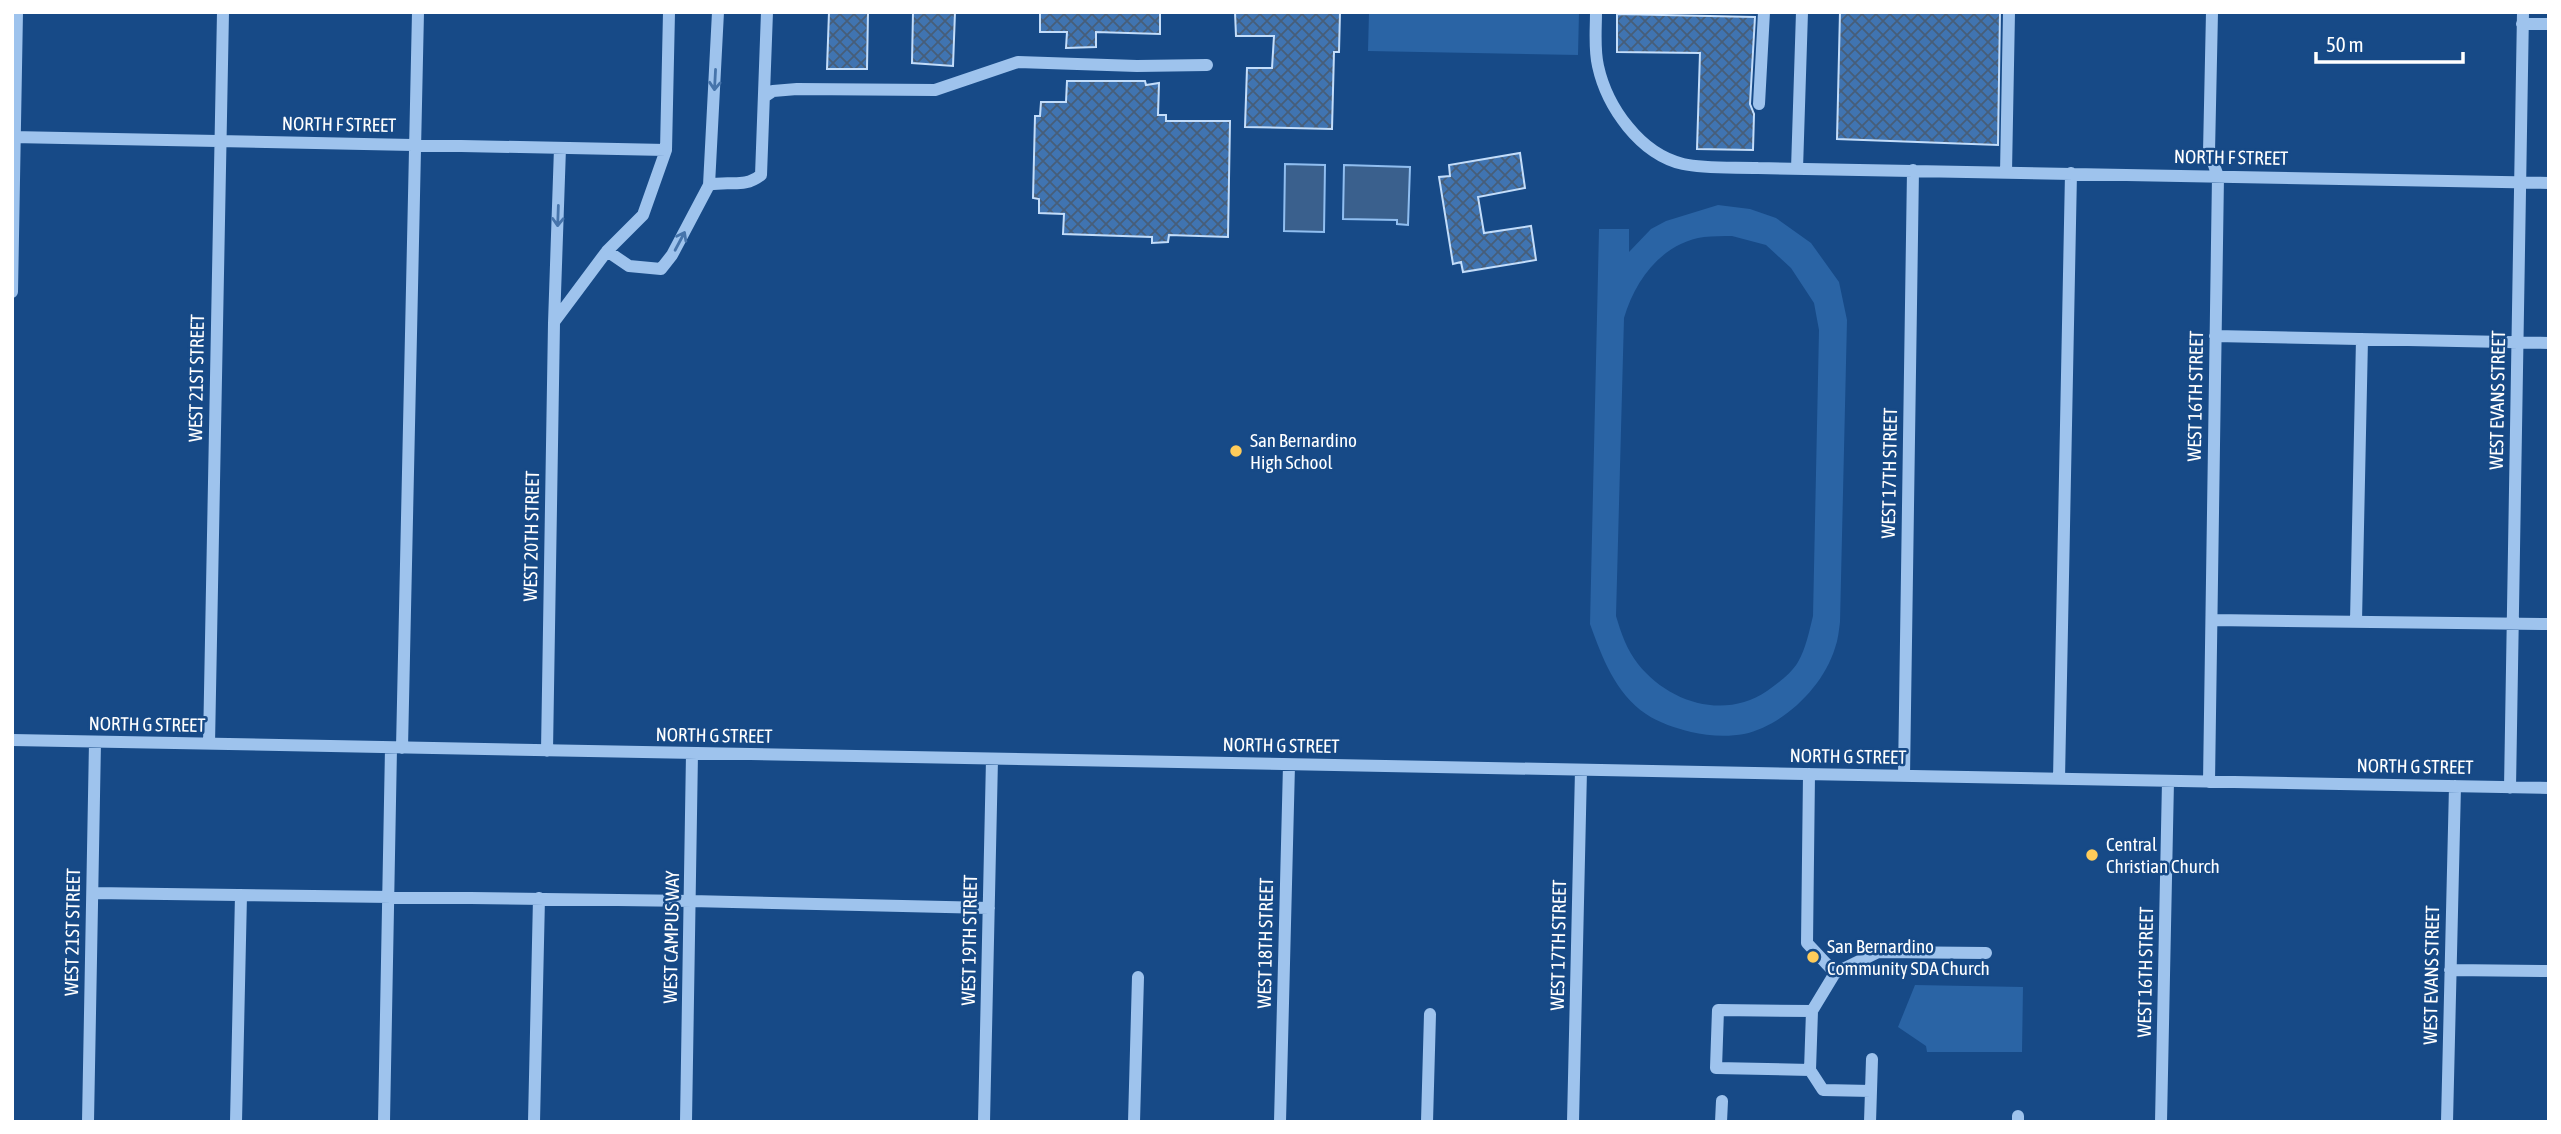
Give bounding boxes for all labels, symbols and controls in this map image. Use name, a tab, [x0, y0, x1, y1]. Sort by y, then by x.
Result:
scale bar	[2316, 21, 2463, 65]
text: 50 m	[2326, 32, 2364, 56]
one-way arrow	[708, 69, 721, 92]
street label: NORTH F STREET	[282, 112, 397, 136]
street label: NORTH F STREET	[2174, 145, 2289, 169]
one-way arrow	[551, 204, 564, 227]
one-way arrow	[673, 232, 687, 252]
street label: WEST 21ST STREET	[184, 313, 208, 442]
street label: WEST 16TH STREET	[2183, 330, 2207, 462]
street label: WEST EVANS STREET	[2485, 330, 2509, 470]
street label: WEST 17TH STREET	[1877, 407, 1901, 539]
place label: San Bernardino High School	[1250, 429, 1357, 473]
marker: San Bernardino High School	[1228, 443, 1244, 459]
street label: WEST 20TH STREET	[519, 470, 543, 602]
street label: NORTH G STREET	[88, 712, 206, 736]
street label: NORTH G STREET	[655, 723, 773, 747]
street label: NORTH G STREET	[1222, 733, 1340, 757]
street label: NORTH G STREET	[1789, 744, 1907, 768]
street label: NORTH G STREET	[2356, 754, 2474, 778]
place label: Central Christian Church	[2106, 833, 2220, 877]
marker: Central Christian Church	[2084, 847, 2100, 863]
street label: WEST 21ST STREET	[60, 867, 84, 996]
street label: WEST CAMPUS WAY	[659, 870, 683, 1004]
street label: WEST 19TH STREET	[957, 874, 981, 1006]
street label: WEST 18TH STREET	[1253, 877, 1277, 1009]
street label: WEST 17TH STREET	[1546, 879, 1570, 1011]
street label: WEST EVANS STREET	[2419, 905, 2443, 1045]
street label: WEST 16TH STREET	[2133, 906, 2157, 1038]
place label: San Bernardino Community SDA Church	[1827, 935, 1990, 979]
marker: San Bernardino Community SDA Church	[1805, 949, 1821, 965]

